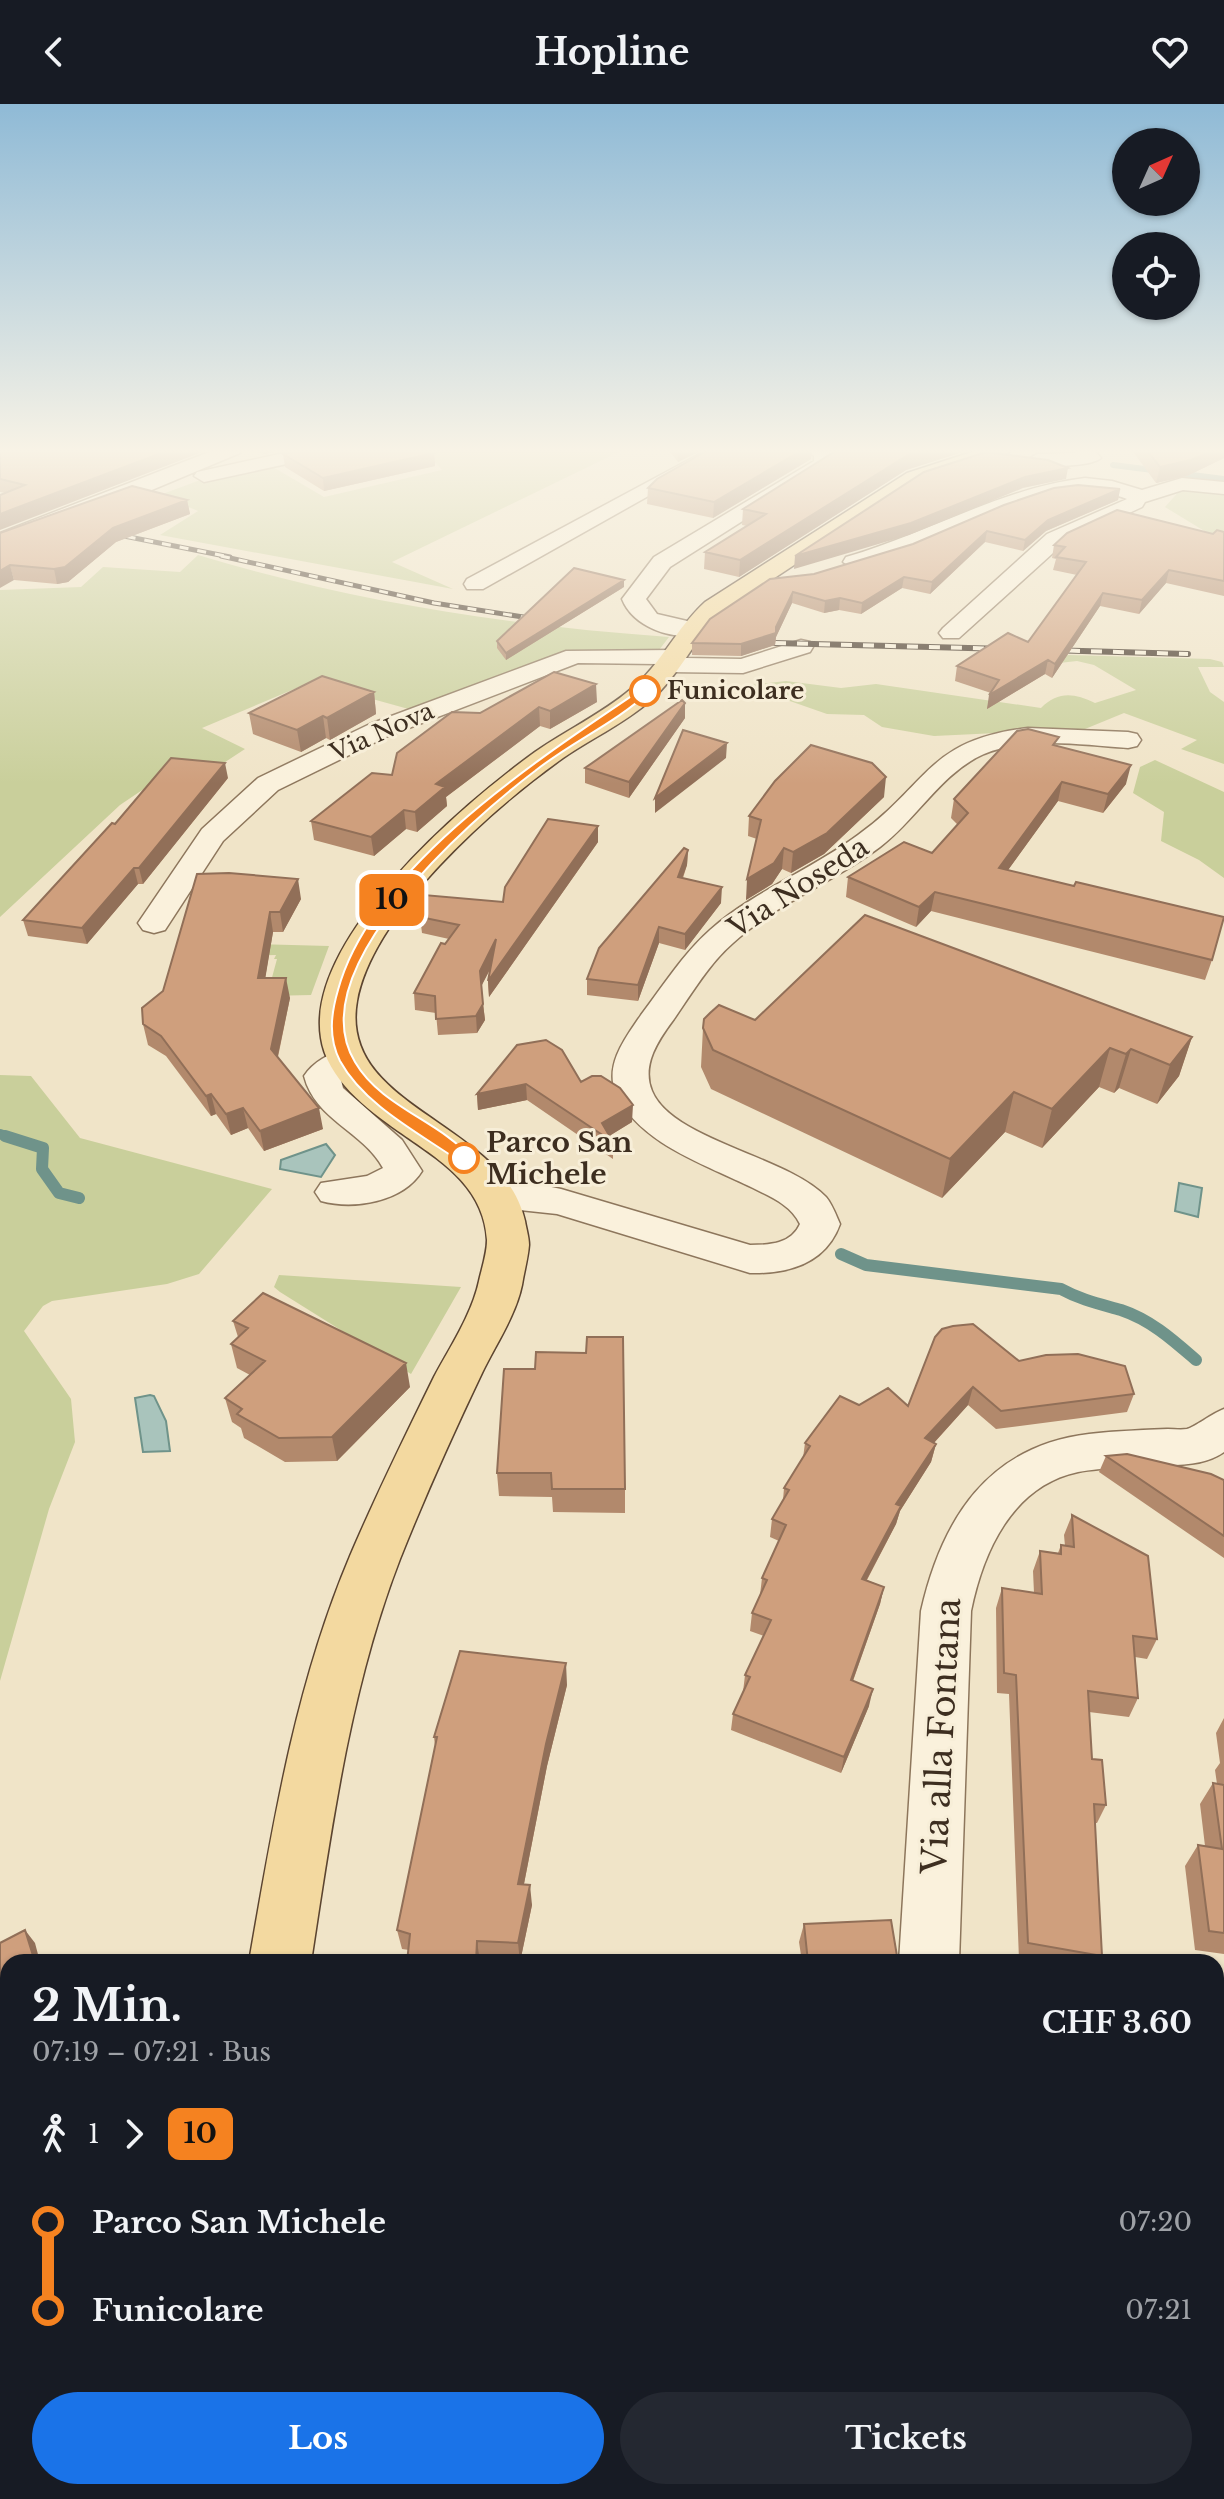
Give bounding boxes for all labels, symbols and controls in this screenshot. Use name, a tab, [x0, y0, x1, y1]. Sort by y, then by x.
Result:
icon: back	[32, 30, 76, 74]
text: Hopline	[534, 30, 690, 75]
icon: heart	[1148, 30, 1192, 74]
north arrow	[1112, 128, 1200, 216]
map controls	[1112, 128, 1200, 320]
button: locate	[1112, 232, 1200, 320]
marker: Funicolare	[630, 676, 660, 706]
place label: Funicolare	[667, 676, 804, 705]
street label: Via Nova	[324, 696, 439, 768]
street label: Via Noseda	[721, 829, 875, 946]
line badge: 10	[356, 874, 428, 926]
text: 10	[375, 882, 409, 917]
place label: Parco San Michele	[486, 1125, 632, 1192]
marker: Parco San Michele	[449, 1143, 479, 1173]
street label: Via alla Fontana	[913, 1597, 969, 1876]
text: 2 Min.	[32, 1978, 182, 2033]
text: CHF 3.60	[1042, 2004, 1192, 2041]
text: 07:19 – 07:21 · Bus	[32, 2036, 271, 2068]
icon: walk	[32, 2112, 76, 2156]
icon: forward	[112, 2112, 156, 2156]
text: 10	[184, 2116, 217, 2151]
text: 1	[88, 2118, 100, 2150]
text: Parco San Michele	[92, 2204, 386, 2241]
text: 07:20	[1118, 2206, 1192, 2238]
text: Funicolare	[92, 2292, 263, 2329]
text: 07:21	[1125, 2294, 1192, 2326]
button: Los	[32, 2392, 604, 2484]
button: Tickets	[620, 2392, 1192, 2484]

